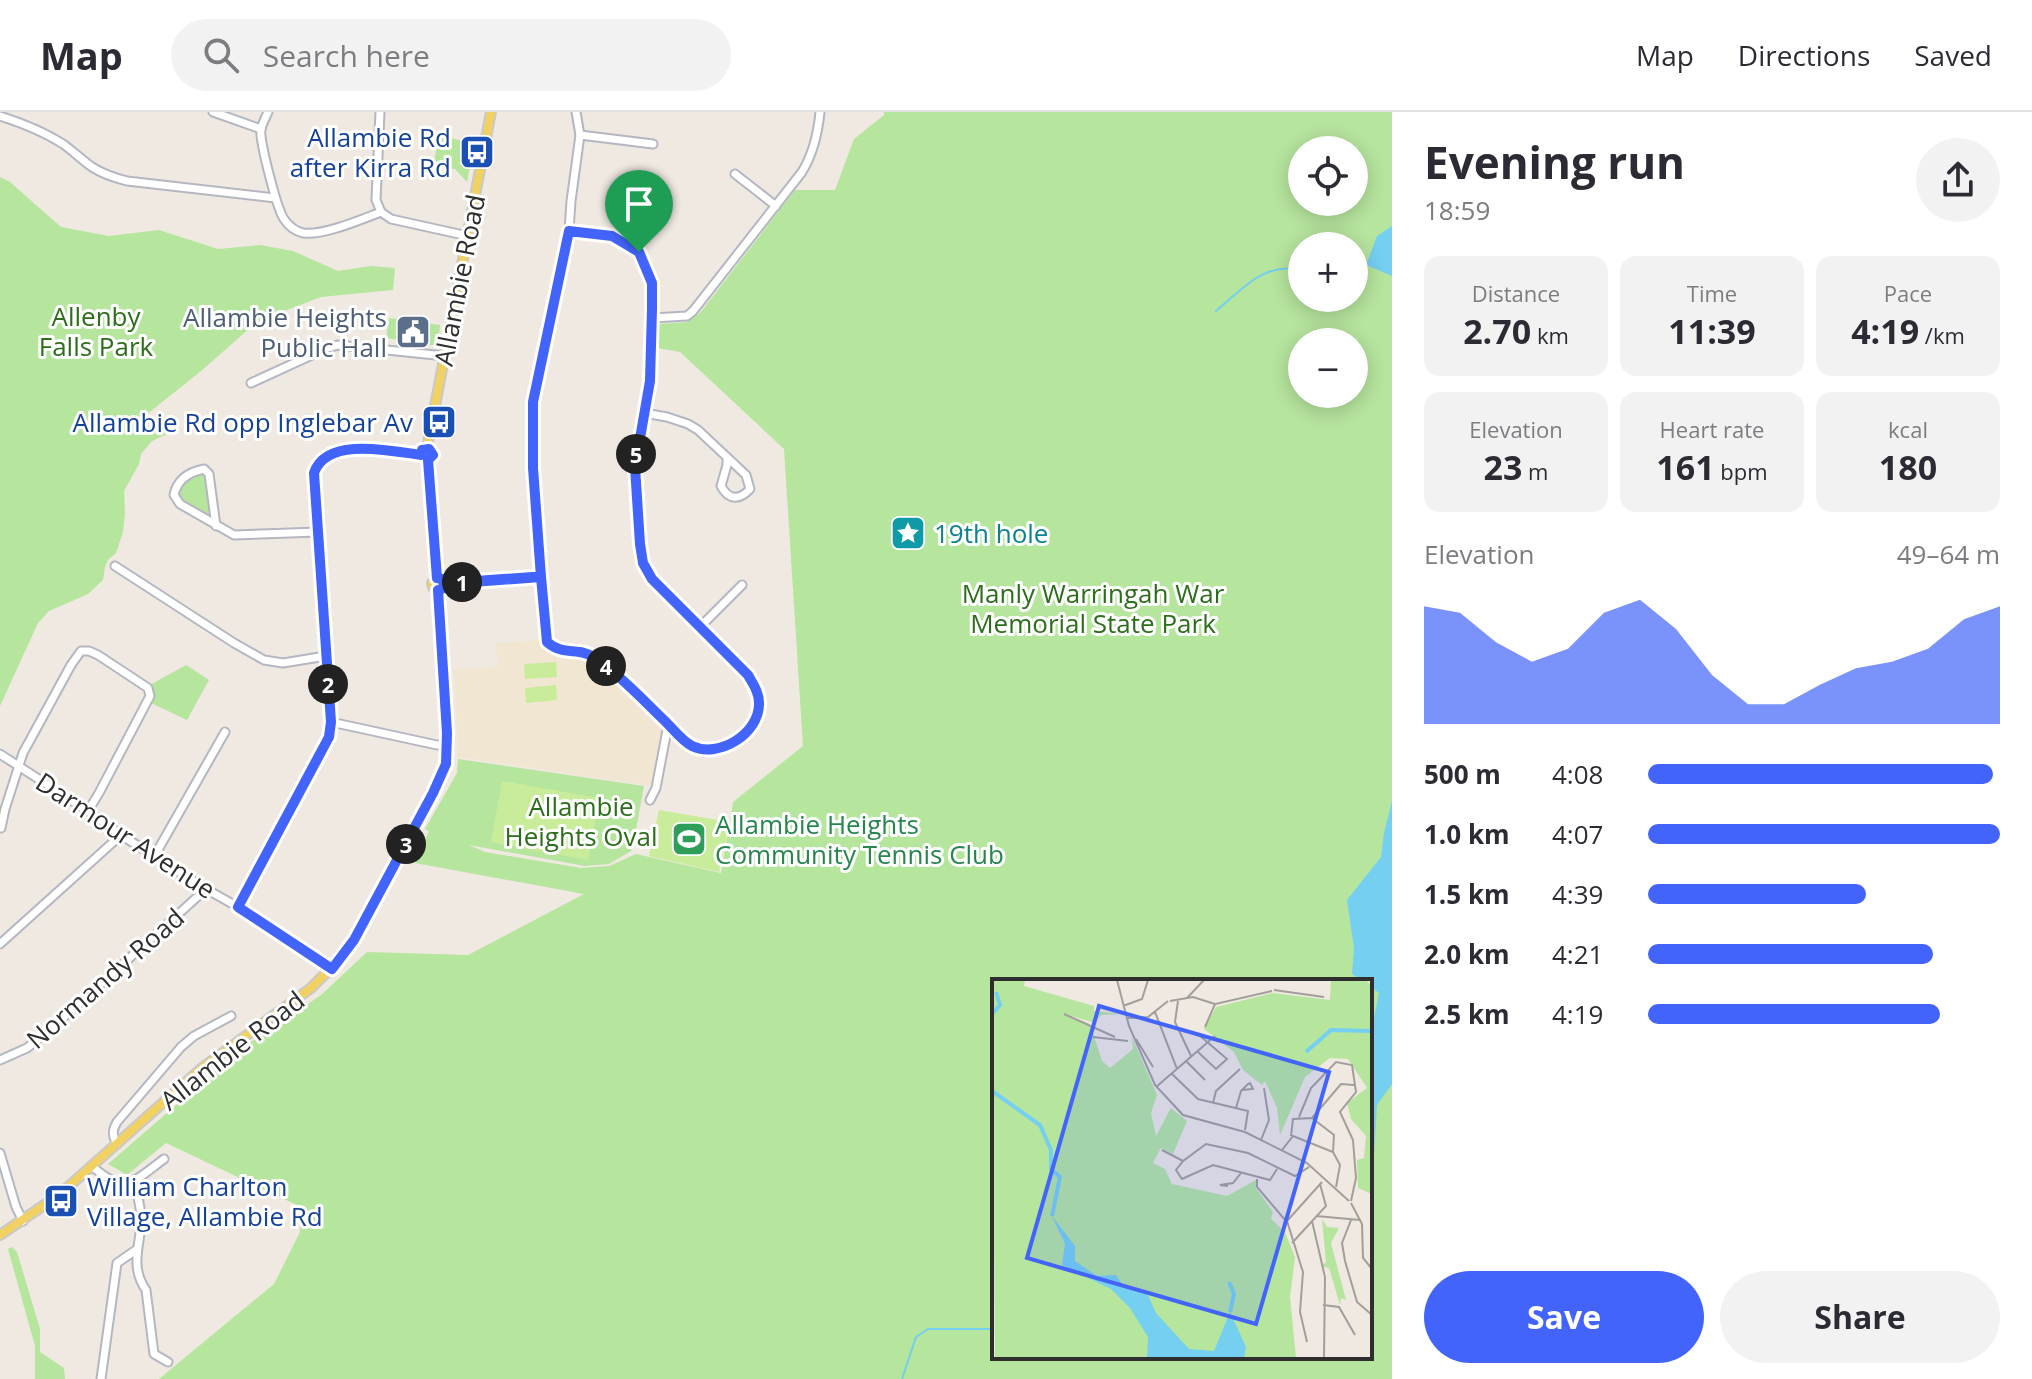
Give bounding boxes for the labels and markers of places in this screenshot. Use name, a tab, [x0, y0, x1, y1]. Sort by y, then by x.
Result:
place label: Allambie Rd after Kirra Rd	[290, 119, 451, 185]
bus stop icon: Allambie Rd after Kirra Rd	[458, 133, 496, 171]
pin	[605, 170, 673, 252]
place label: Allambie Heights Public Hall	[183, 299, 387, 365]
public building icon: Allambie Heights Public Hall	[394, 313, 432, 351]
bus stop icon: Allambie Rd opp Inglebar Av	[420, 403, 458, 441]
place label: Allambie Rd opp Inglebar Av	[73, 404, 413, 440]
pin: 5	[616, 434, 656, 474]
place icon: 19th hole	[889, 514, 927, 552]
place label: 19th hole	[934, 515, 1048, 551]
pin: 1	[442, 562, 482, 602]
pin: 4	[586, 646, 626, 686]
pin: 2	[308, 664, 348, 704]
place label: Allambie Heights Community Tennis Club	[715, 806, 1004, 872]
sports icon: Allambie Heights Community Tennis Club	[670, 820, 708, 858]
pin: 3	[386, 824, 426, 864]
place label: William Charlton Village, Allambie Rd	[87, 1168, 323, 1234]
bus stop icon: William Charlton Village, Allambie Rd	[42, 1182, 80, 1220]

